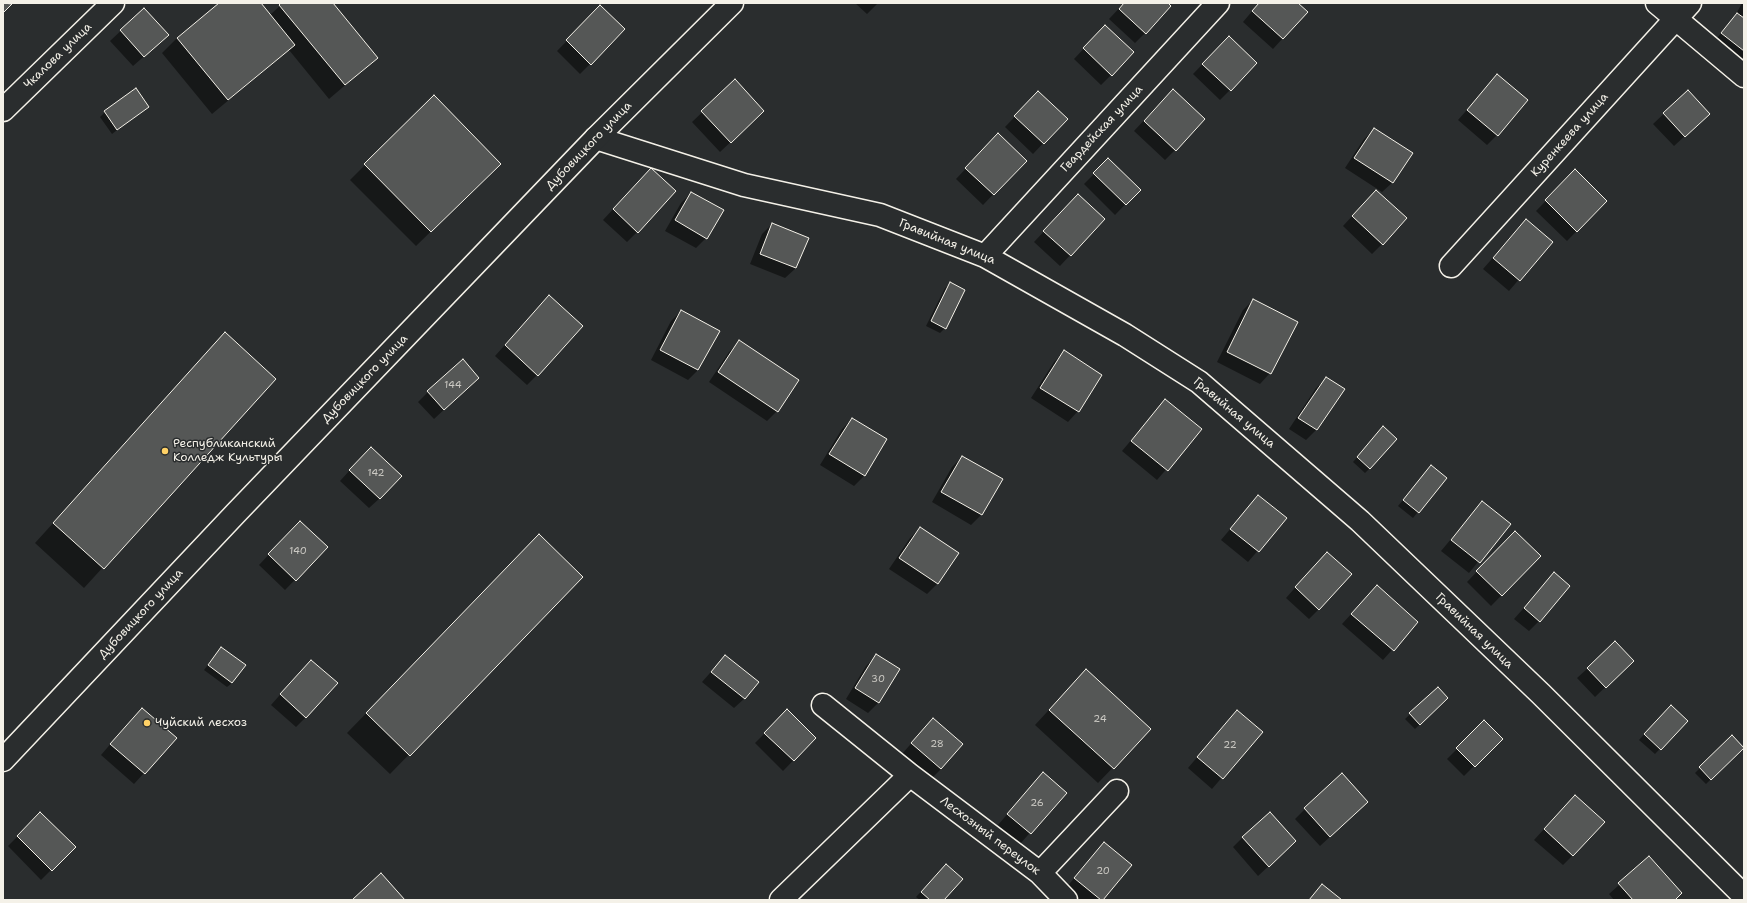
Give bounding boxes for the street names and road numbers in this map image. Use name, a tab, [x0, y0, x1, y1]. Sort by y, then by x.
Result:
street label: Чкалова улица	[21, 20, 95, 92]
street label: Гвардейская улица	[1058, 83, 1146, 175]
street label: Куренкеева улица	[1528, 90, 1612, 180]
street label: Дубовицкого улица	[543, 99, 635, 193]
street label: Гравийная улица	[897, 216, 997, 268]
street label: Дубовицкого улица	[319, 332, 411, 426]
street label: Гравийная улица	[1190, 375, 1278, 451]
street label: Дубовицкого улица	[96, 566, 186, 662]
street label: Гравийная улица	[1432, 590, 1516, 672]
street label: Лесхозный переулок	[937, 794, 1043, 878]

